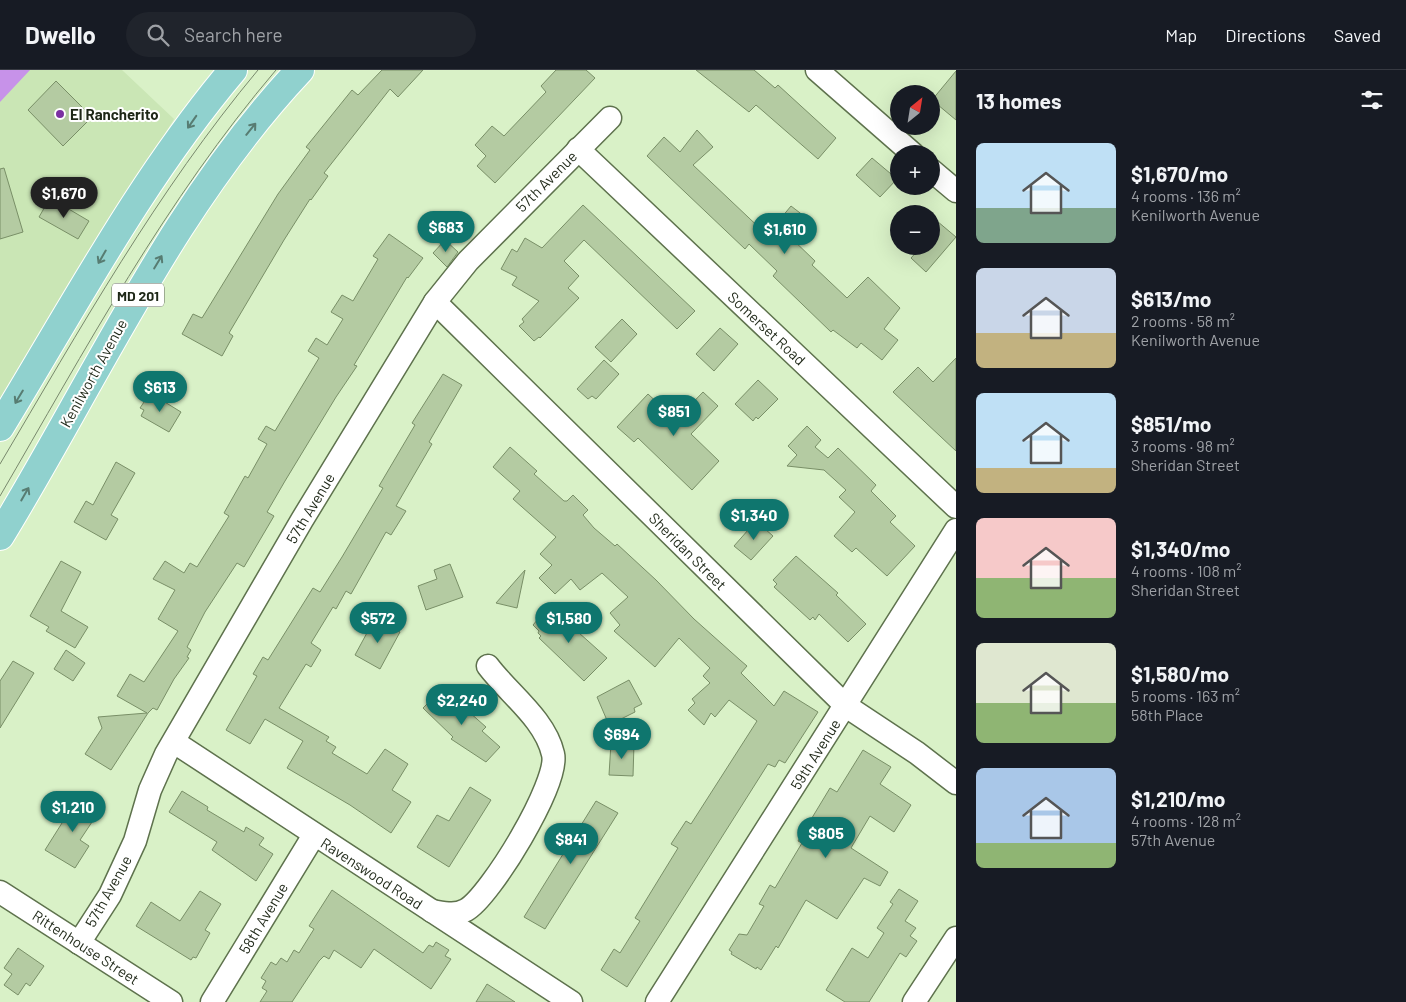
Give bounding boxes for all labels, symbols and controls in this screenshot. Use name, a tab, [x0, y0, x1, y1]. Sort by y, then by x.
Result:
search box	[126, 12, 476, 57]
text: Dwello	[25, 20, 96, 49]
icon: search	[144, 21, 172, 49]
text: Search here	[184, 23, 283, 46]
text: Map	[1165, 24, 1197, 46]
text: Directions	[1225, 24, 1306, 46]
text: Saved	[1334, 24, 1381, 46]
north arrow	[890, 85, 940, 135]
map controls	[890, 85, 940, 255]
icon: filters	[1358, 86, 1386, 114]
text: 13 homes	[976, 88, 1061, 113]
place label: El Rancherito	[70, 105, 159, 123]
marker: El Rancherito	[54, 108, 66, 120]
one-way arrow	[187, 115, 197, 129]
one-way arrow	[245, 123, 256, 136]
button: +	[890, 145, 940, 195]
street label: 57th Avenue	[512, 147, 580, 215]
text: $1,670/mo	[1131, 161, 1228, 186]
icon: home	[1016, 163, 1076, 223]
pin: $1,670	[23, 176, 105, 219]
text: $1,670	[42, 183, 86, 202]
text: 4 rooms · 136 m²	[1131, 186, 1241, 205]
button: −	[890, 205, 940, 255]
text: Kenilworth Avenue	[1131, 205, 1260, 224]
pin: $683	[416, 210, 476, 253]
pin: $1,610	[744, 212, 826, 255]
text: $683	[428, 217, 464, 236]
text: $1,610	[764, 219, 806, 238]
one-way arrow	[96, 249, 106, 263]
one-way arrow	[153, 256, 163, 270]
road number: MD 201	[112, 284, 164, 306]
text: $613/mo	[1131, 286, 1211, 311]
street label: Somerset Road	[725, 288, 809, 368]
icon: home	[1016, 288, 1076, 348]
text: 2 rooms · 58 m²	[1131, 311, 1235, 330]
street label: Kenilworth Avenue	[56, 316, 130, 430]
text: Kenilworth Avenue	[1131, 330, 1260, 349]
pin: $613	[130, 370, 190, 413]
text: $613	[144, 377, 176, 396]
one-way arrow	[13, 389, 23, 403]
pin: $851	[644, 394, 704, 437]
text: $851	[658, 401, 690, 420]
text: $851/mo	[1131, 411, 1211, 436]
icon: home	[1016, 413, 1076, 473]
text: 3 rooms · 98 m²	[1131, 436, 1235, 455]
text: Sheridan Street	[1131, 455, 1240, 474]
street label: 57th Avenue	[282, 469, 338, 547]
one-way arrow	[20, 488, 30, 502]
pin: $1,340	[713, 498, 795, 541]
text: $1,340	[731, 505, 777, 524]
street label: Sheridan Street	[646, 509, 730, 593]
text: $1,340/mo	[1131, 536, 1231, 561]
icon: home	[1016, 538, 1076, 598]
text: 4 rooms · 108 m²	[1131, 561, 1242, 580]
text: Sheridan Street	[1131, 580, 1240, 599]
pin: $572	[348, 602, 408, 644]
pin: $1,580	[528, 602, 610, 644]
text: $572	[361, 608, 395, 627]
text: $1,580	[546, 608, 592, 627]
text: $1,580/mo	[1131, 661, 1229, 686]
icon: home	[1016, 663, 1076, 723]
pin: $2,240	[421, 684, 503, 726]
text: 5 rooms · 163 m²	[1131, 686, 1240, 705]
text: $2,240	[437, 690, 487, 709]
text: 58th Place	[1131, 705, 1203, 724]
street label: 59th Avenue	[786, 715, 844, 793]
pin: $694	[592, 718, 652, 760]
text: $694	[604, 724, 640, 743]
text: $1,210/mo	[1131, 786, 1226, 811]
icon: home	[1016, 788, 1076, 848]
pin: $1,210	[32, 790, 114, 833]
text: $1,210	[52, 797, 94, 816]
text: 4 rooms · 128 m²	[1131, 811, 1241, 830]
pin: $805	[796, 816, 856, 859]
pin: $841	[541, 822, 601, 865]
text: $805	[808, 823, 844, 842]
text: $841	[555, 829, 587, 848]
text: 57th Avenue	[1131, 830, 1215, 849]
street label: Ravenswood Road	[318, 833, 426, 913]
street label: 57th Avenue	[81, 852, 135, 930]
street label: 58th Avenue	[235, 879, 291, 957]
street label: Rittenhouse Street	[29, 906, 143, 988]

